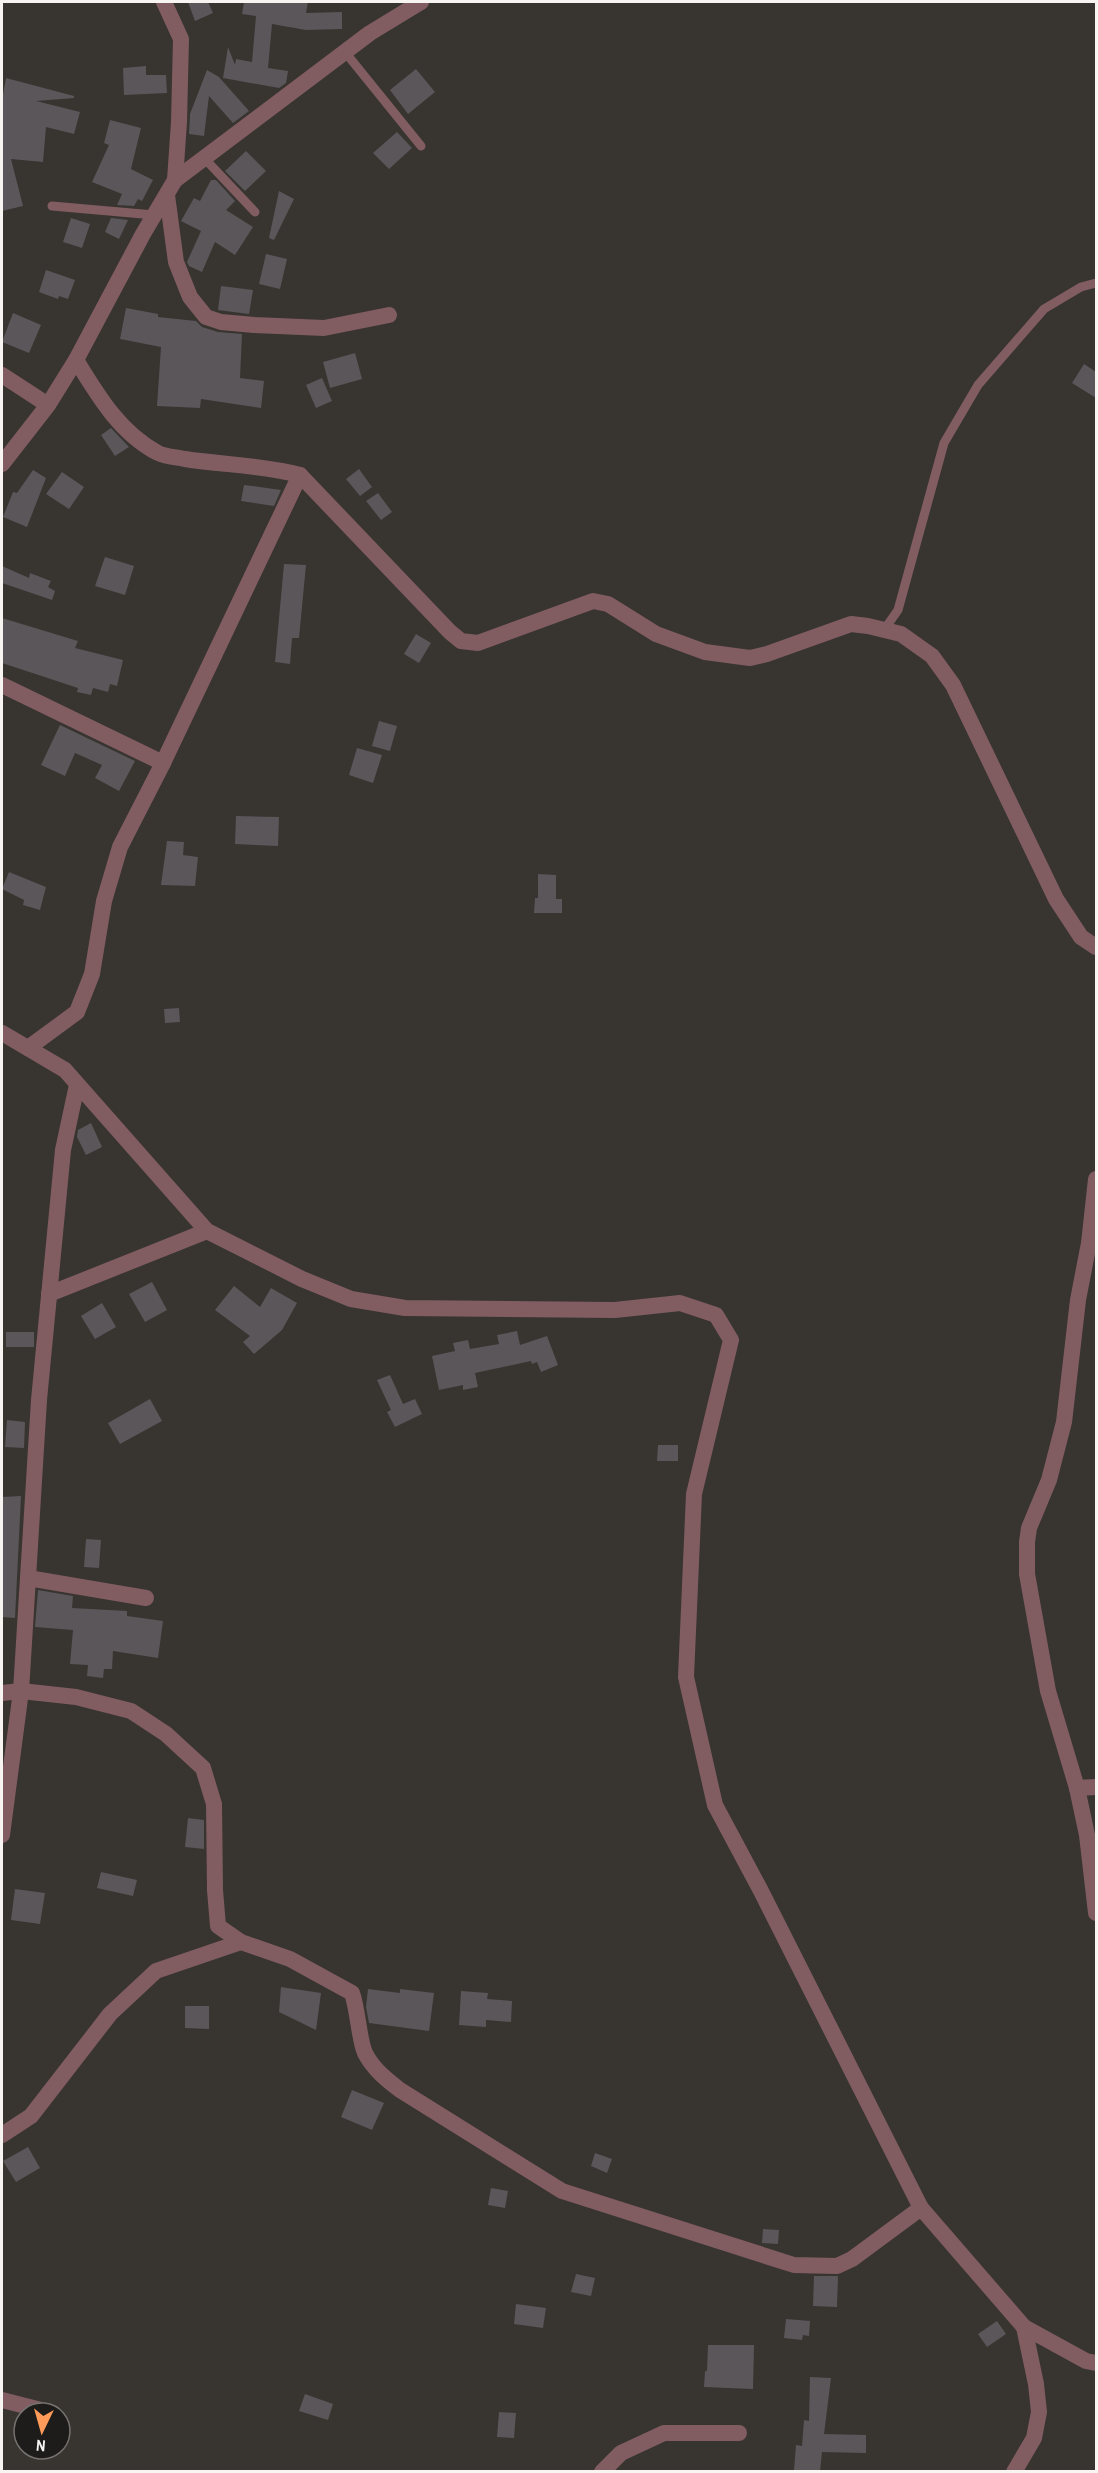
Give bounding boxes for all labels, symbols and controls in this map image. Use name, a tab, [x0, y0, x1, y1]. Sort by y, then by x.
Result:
north arrow	[12, 2401, 72, 2461]
text: N	[35, 2435, 46, 2457]

